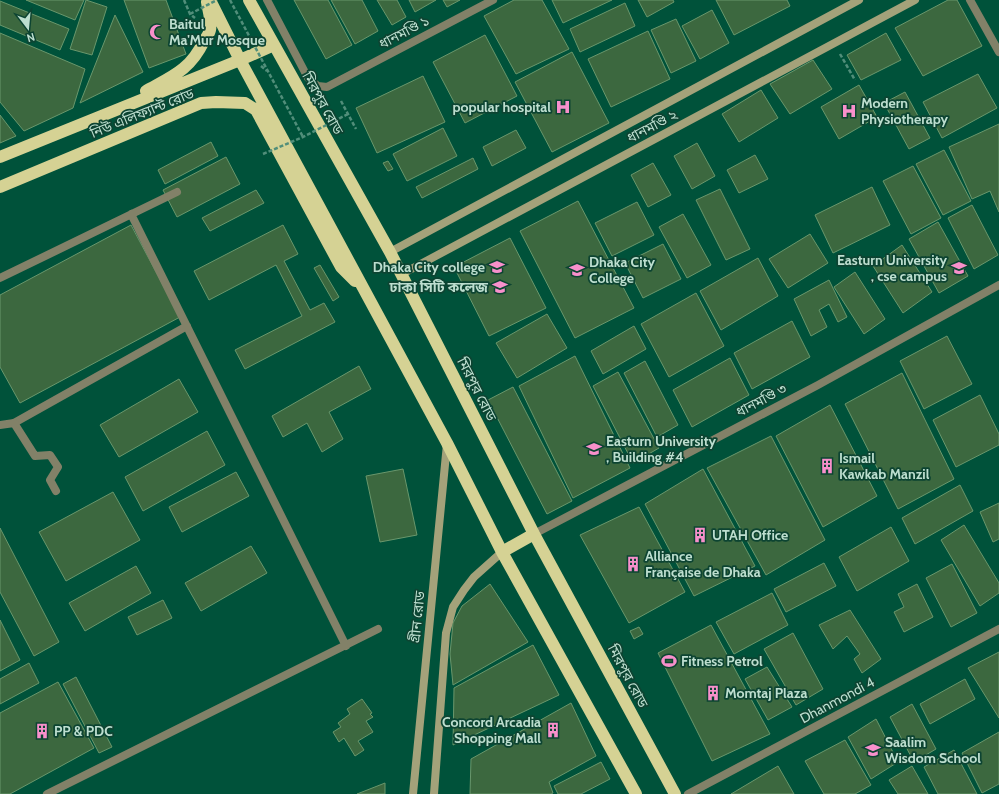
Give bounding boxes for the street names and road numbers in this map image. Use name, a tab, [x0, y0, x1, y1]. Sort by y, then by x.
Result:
street label: ধানমণ্ডি ১	[376, 11, 432, 53]
street label: মিরপুর রোড	[298, 67, 348, 139]
street label: নিউ এলিফ্যান্ট রোড	[86, 84, 198, 142]
street label: ধানমণ্ডি ২	[624, 105, 681, 147]
street label: মিরপুর রোড	[453, 353, 501, 425]
street label: ধানমণ্ডি ৩	[733, 379, 789, 421]
street label: গ্রীন রোড	[405, 589, 429, 644]
street label: মিরপুর রোড	[603, 640, 653, 712]
street label: Dhanmondi 4	[797, 673, 877, 727]

